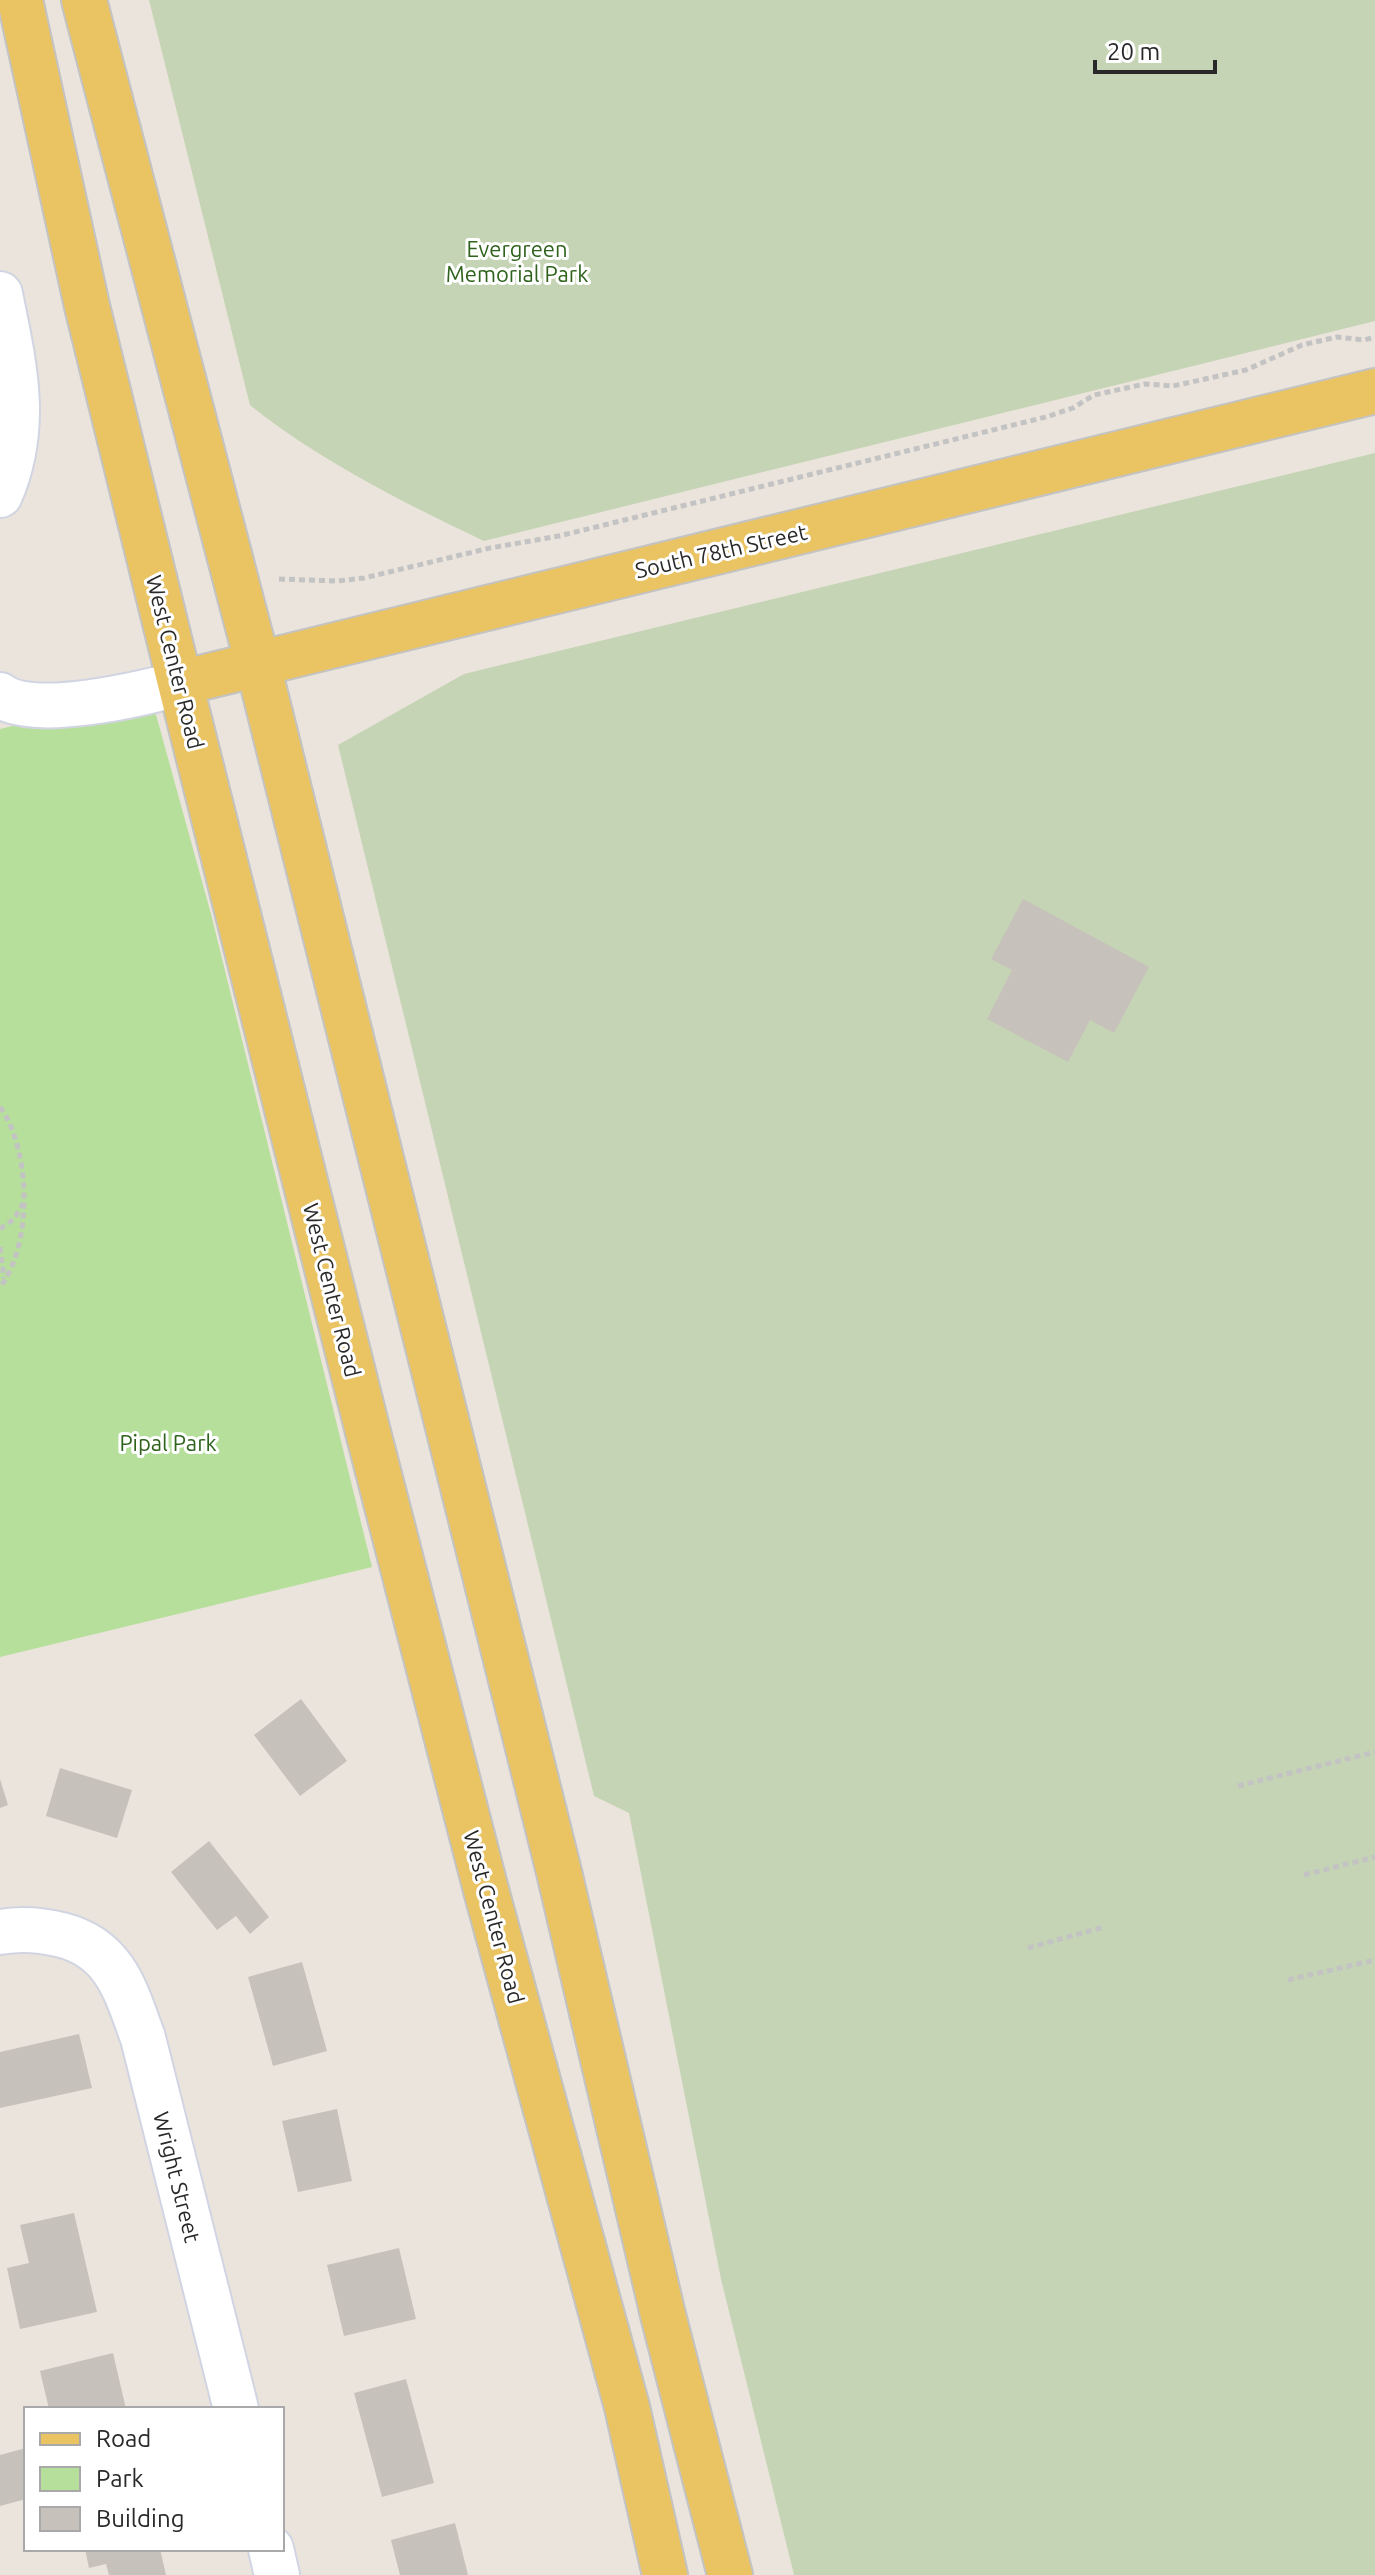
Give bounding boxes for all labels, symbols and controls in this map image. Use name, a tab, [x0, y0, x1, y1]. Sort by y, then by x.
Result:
scale bar	[1095, 24, 1215, 74]
text: 20 m	[1107, 38, 1160, 65]
park label: Evergreen Memorial Park	[446, 236, 588, 286]
street label: South 78th Street	[632, 518, 810, 582]
street label: West Center Road	[142, 572, 209, 751]
street label: West Center Road	[299, 1200, 366, 1379]
park label: Pipal Park	[119, 1430, 217, 1455]
street label: West Center Road	[459, 1827, 530, 2006]
street label: Wright Street	[149, 2109, 206, 2245]
legend	[24, 2407, 284, 2551]
text: Road	[96, 2425, 151, 2452]
text: Park	[96, 2465, 144, 2492]
text: Building	[96, 2505, 184, 2532]

